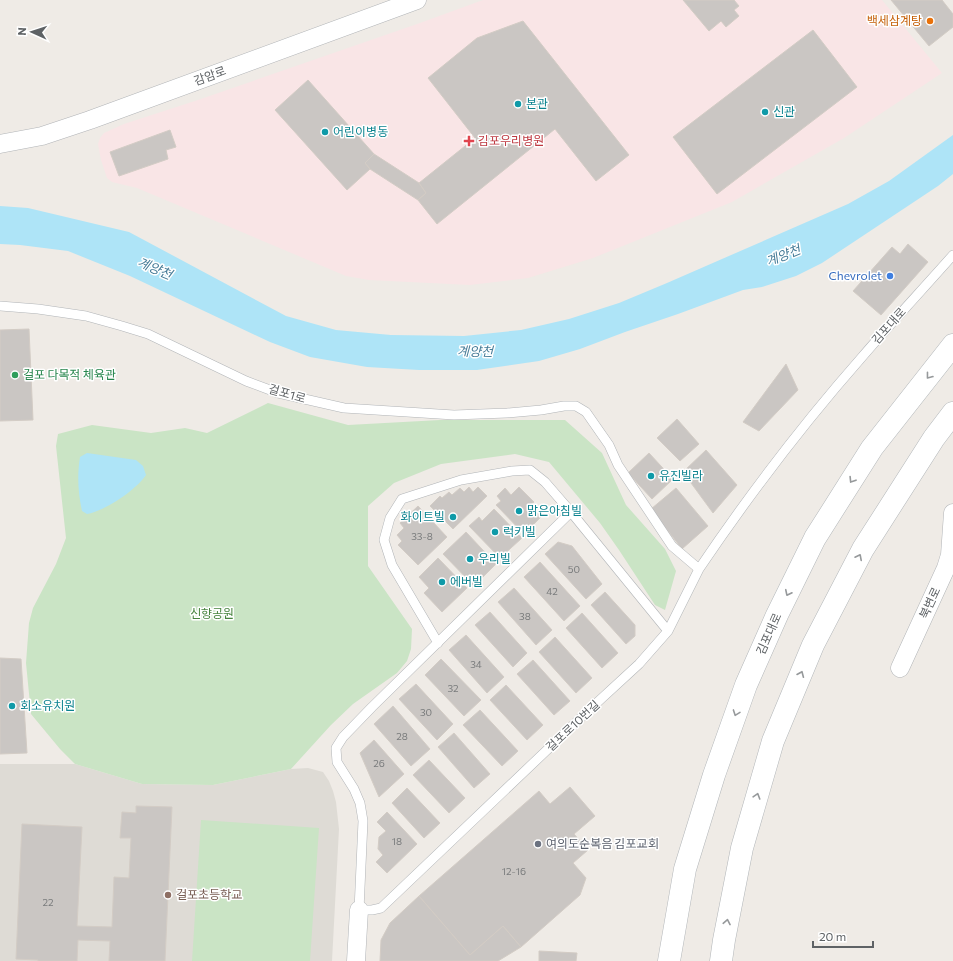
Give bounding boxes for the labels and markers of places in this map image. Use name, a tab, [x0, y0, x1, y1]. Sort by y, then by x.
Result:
place label: 백세삼계탕	[867, 13, 922, 27]
marker: 백세삼계탕	[925, 16, 935, 26]
place label: 본관	[526, 96, 548, 110]
marker: 본관	[513, 99, 523, 109]
place label: 신관	[773, 104, 795, 118]
marker: 신관	[760, 107, 770, 117]
place label: 어린이병동	[333, 124, 388, 138]
marker: 어린이병동	[320, 127, 330, 137]
place label: 김포우리병원	[478, 133, 544, 147]
marker: 김포우리병원	[463, 135, 475, 147]
place label: Chevrolet	[829, 268, 882, 282]
marker: Chevrolet	[885, 271, 895, 281]
place label: 걸포 다목적 체육관	[23, 367, 116, 381]
marker: 걸포 다목적 체육관	[10, 370, 20, 380]
place label: 유진빌라	[659, 468, 703, 482]
marker: 유진빌라	[646, 471, 656, 481]
place label: 맑은아침빌	[527, 503, 582, 517]
marker: 맑은아침빌	[514, 506, 524, 516]
place label: 화이트빌	[401, 509, 445, 523]
marker: 화이트빌	[448, 512, 458, 522]
place label: 럭키빌	[503, 524, 536, 538]
marker: 럭키빌	[490, 527, 500, 537]
place label: 우리빌	[478, 551, 511, 565]
marker: 우리빌	[465, 554, 475, 564]
place label: 에버빌	[450, 574, 483, 588]
marker: 에버빌	[437, 577, 447, 587]
place label: 회소유치원	[20, 698, 75, 712]
marker: 회소유치원	[7, 701, 17, 711]
place label: 여의도순복음 김포교회	[546, 836, 659, 850]
marker: 여의도순복음 김포교회	[533, 839, 543, 849]
place label: 걸포초등학교	[176, 887, 242, 901]
marker: 걸포초등학교	[163, 890, 173, 900]

